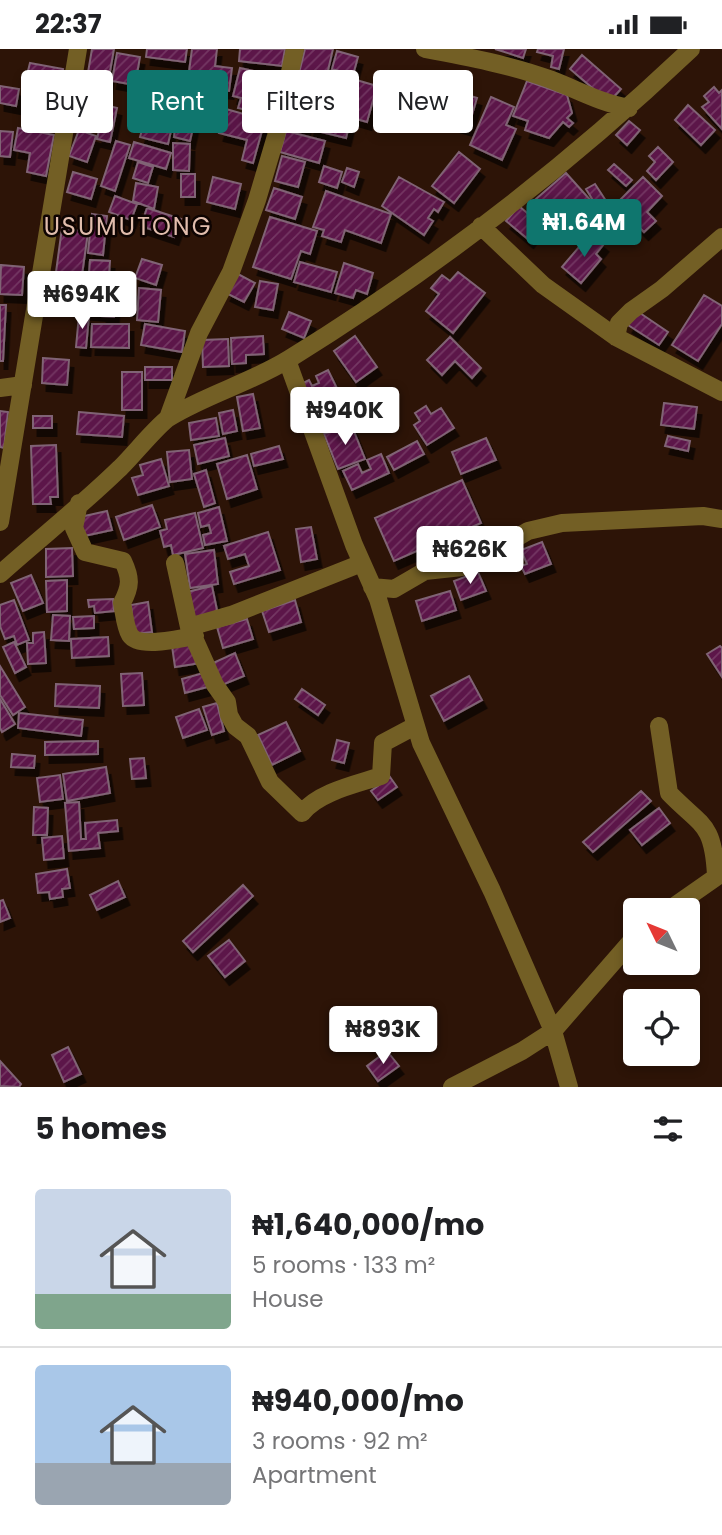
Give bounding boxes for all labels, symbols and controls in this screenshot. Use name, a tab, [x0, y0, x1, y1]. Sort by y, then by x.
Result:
text: 22:37	[35, 6, 102, 42]
chip: Buy	[21, 70, 113, 133]
chip: Rent	[127, 70, 228, 133]
chip: Filters	[242, 70, 359, 133]
chip: New	[373, 70, 473, 133]
pin: ₦1.64M	[527, 199, 641, 259]
text: ₦1.64M	[542, 206, 626, 238]
district label: USUMUTONG	[44, 210, 212, 243]
pin: ₦694K	[33, 271, 131, 331]
text: ₦694K	[43, 278, 121, 310]
pin: ₦940K	[296, 387, 394, 447]
text: ₦940K	[306, 394, 384, 426]
pin: ₦626K	[421, 526, 519, 586]
text: ₦626K	[432, 533, 508, 565]
north arrow	[623, 898, 700, 975]
map controls	[623, 898, 700, 1066]
button: locate	[623, 989, 700, 1066]
pin: ₦893K	[334, 1007, 432, 1066]
text: ₦893K	[345, 1013, 421, 1045]
text: 5 homes	[35, 1107, 167, 1150]
icon: filters	[649, 1110, 687, 1148]
text: ₦1,640,000/mo	[252, 1203, 484, 1246]
icon: home	[91, 1217, 175, 1301]
text: 5 rooms · 133 m²	[252, 1249, 435, 1281]
text: House	[252, 1283, 324, 1315]
text: ₦940,000/mo	[252, 1379, 464, 1422]
icon: home	[91, 1393, 175, 1477]
text: 3 rooms · 92 m²	[252, 1425, 428, 1457]
text: Apartment	[252, 1459, 377, 1491]

